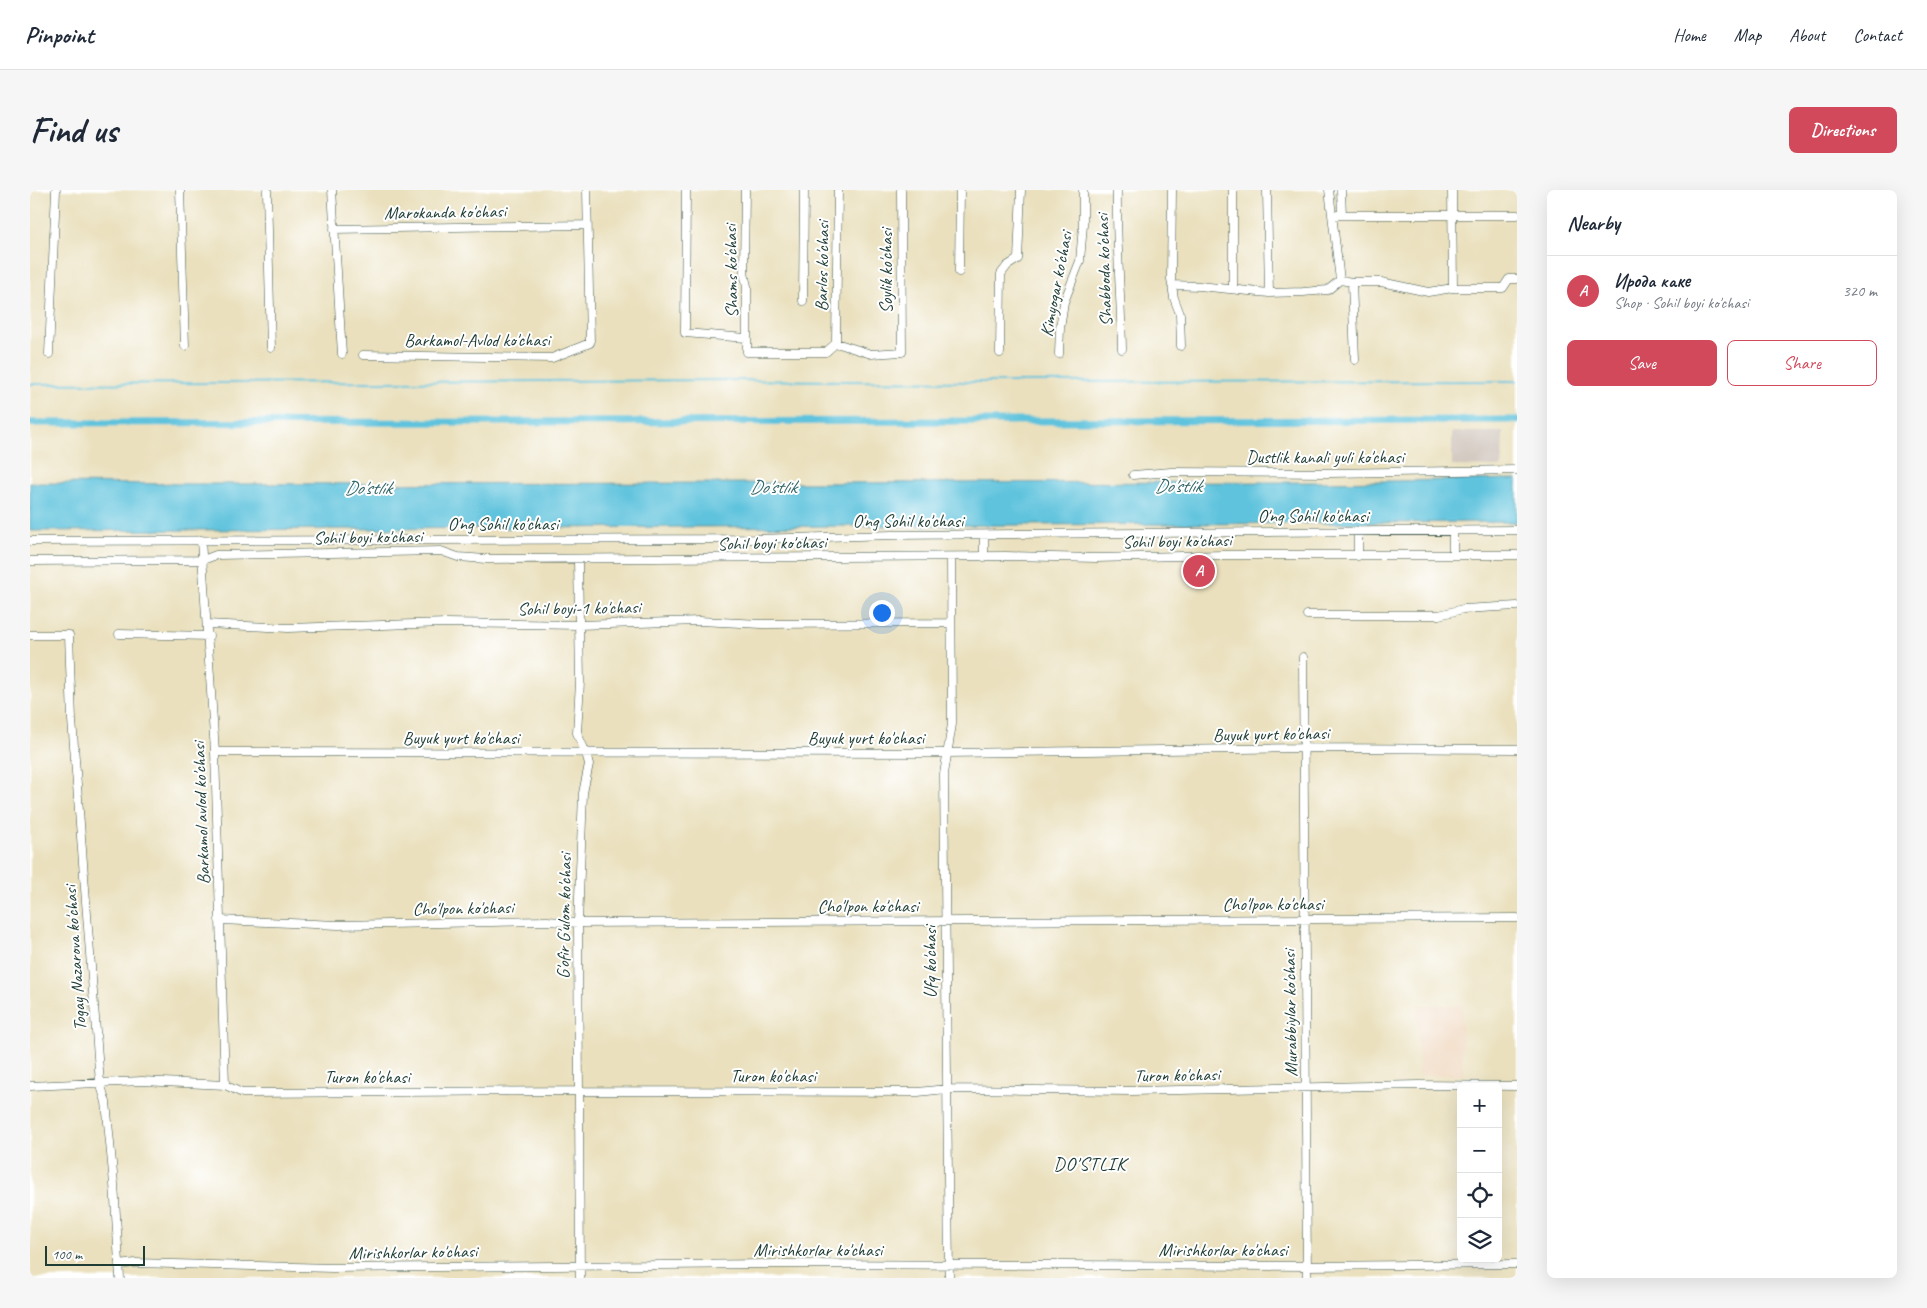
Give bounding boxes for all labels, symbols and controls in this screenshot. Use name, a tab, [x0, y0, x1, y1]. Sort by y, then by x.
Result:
text: Pinpoint	[25, 20, 94, 50]
text: Home	[1673, 24, 1706, 46]
text: Map	[1734, 24, 1761, 46]
text: About	[1789, 24, 1825, 46]
text: Contact	[1853, 24, 1902, 46]
button: Directions	[1789, 107, 1897, 153]
text: Find us	[30, 108, 117, 153]
street label: Marokanda ko'chasi	[384, 200, 509, 224]
street label: Shabboda ko'chasi	[1091, 210, 1117, 327]
text: Nearby	[1567, 210, 1620, 236]
street label: Barlos ko'chasi	[810, 218, 834, 311]
street label: Shams ko'chasi	[719, 221, 743, 318]
street label: Soylik ko'chasi	[875, 226, 897, 314]
street label: Kimyogar ko'chasi	[1035, 227, 1077, 338]
text: Ирода каке	[1614, 269, 1690, 293]
text: A	[1579, 281, 1587, 301]
text: 320 m	[1843, 281, 1877, 301]
text: Shop · Sohil boyi ko'chasi	[1614, 293, 1749, 313]
street label: Barkamol-Avlod ko'chasi	[404, 329, 552, 351]
button: Save	[1567, 340, 1717, 386]
button: Share	[1727, 340, 1877, 386]
street label: Dustlik kanali yuli ko'chasi	[1246, 446, 1406, 468]
water label: Do'stlik	[1155, 474, 1204, 498]
water label: Do'stlik	[750, 475, 799, 499]
water label: Do'stlik	[345, 476, 394, 500]
street label: O'ng Sohil ko'chasi	[1258, 505, 1371, 527]
street label: O'ng Sohil ko'chasi	[853, 510, 966, 532]
street label: O'ng Sohil ko'chasi	[448, 513, 561, 535]
street label: Sohil boyi ko'chasi	[313, 525, 425, 549]
street label: Sohil boyi ko'chasi	[1122, 529, 1234, 553]
street label: Sohil boyi ko'chasi	[717, 531, 829, 555]
pin: A	[1183, 552, 1215, 590]
street label: Sohil boyi-1 ko'chasi	[517, 596, 643, 620]
your location	[869, 600, 895, 626]
street label: Buyuk yurt ko'chasi	[1213, 722, 1332, 746]
street label: Buyuk yurt ko'chasi	[403, 727, 522, 749]
street label: Buyuk yurt ko'chasi	[808, 727, 927, 749]
street label: Barkamol avlod ko'chasi	[187, 739, 214, 885]
street label: G'ofir G'ulom ko'chasi	[552, 850, 576, 979]
street label: Togay Nazarova ko'chasi	[59, 882, 91, 1031]
street label: Cho'lpon ko'chasi	[1223, 893, 1326, 915]
street label: Cho'lpon ko'chasi	[818, 895, 921, 917]
street label: Cho'lpon ko'chasi	[412, 896, 516, 920]
street label: Ufq ko'chasi	[919, 923, 941, 998]
street label: Murabbiylar ko'chasi	[1278, 947, 1302, 1077]
street label: Turon ko'chasi	[1134, 1063, 1223, 1087]
street label: Turon ko'chasi	[730, 1065, 818, 1087]
street label: Turon ko'chasi	[324, 1066, 412, 1088]
map controls	[1457, 1083, 1502, 1263]
button: +	[1457, 1083, 1502, 1128]
button: −	[1457, 1128, 1502, 1173]
district label: DO'STLIK	[1053, 1152, 1129, 1176]
button: locate	[1457, 1173, 1502, 1218]
button: layers	[1457, 1218, 1502, 1263]
street label: Mirishkorlar ko'chasi	[754, 1239, 885, 1261]
street label: Mirishkorlar ko'chasi	[1159, 1239, 1290, 1261]
street label: Mirishkorlar ko'chasi	[348, 1240, 480, 1264]
scale bar	[45, 1243, 145, 1266]
text: 100 m	[52, 1246, 82, 1263]

